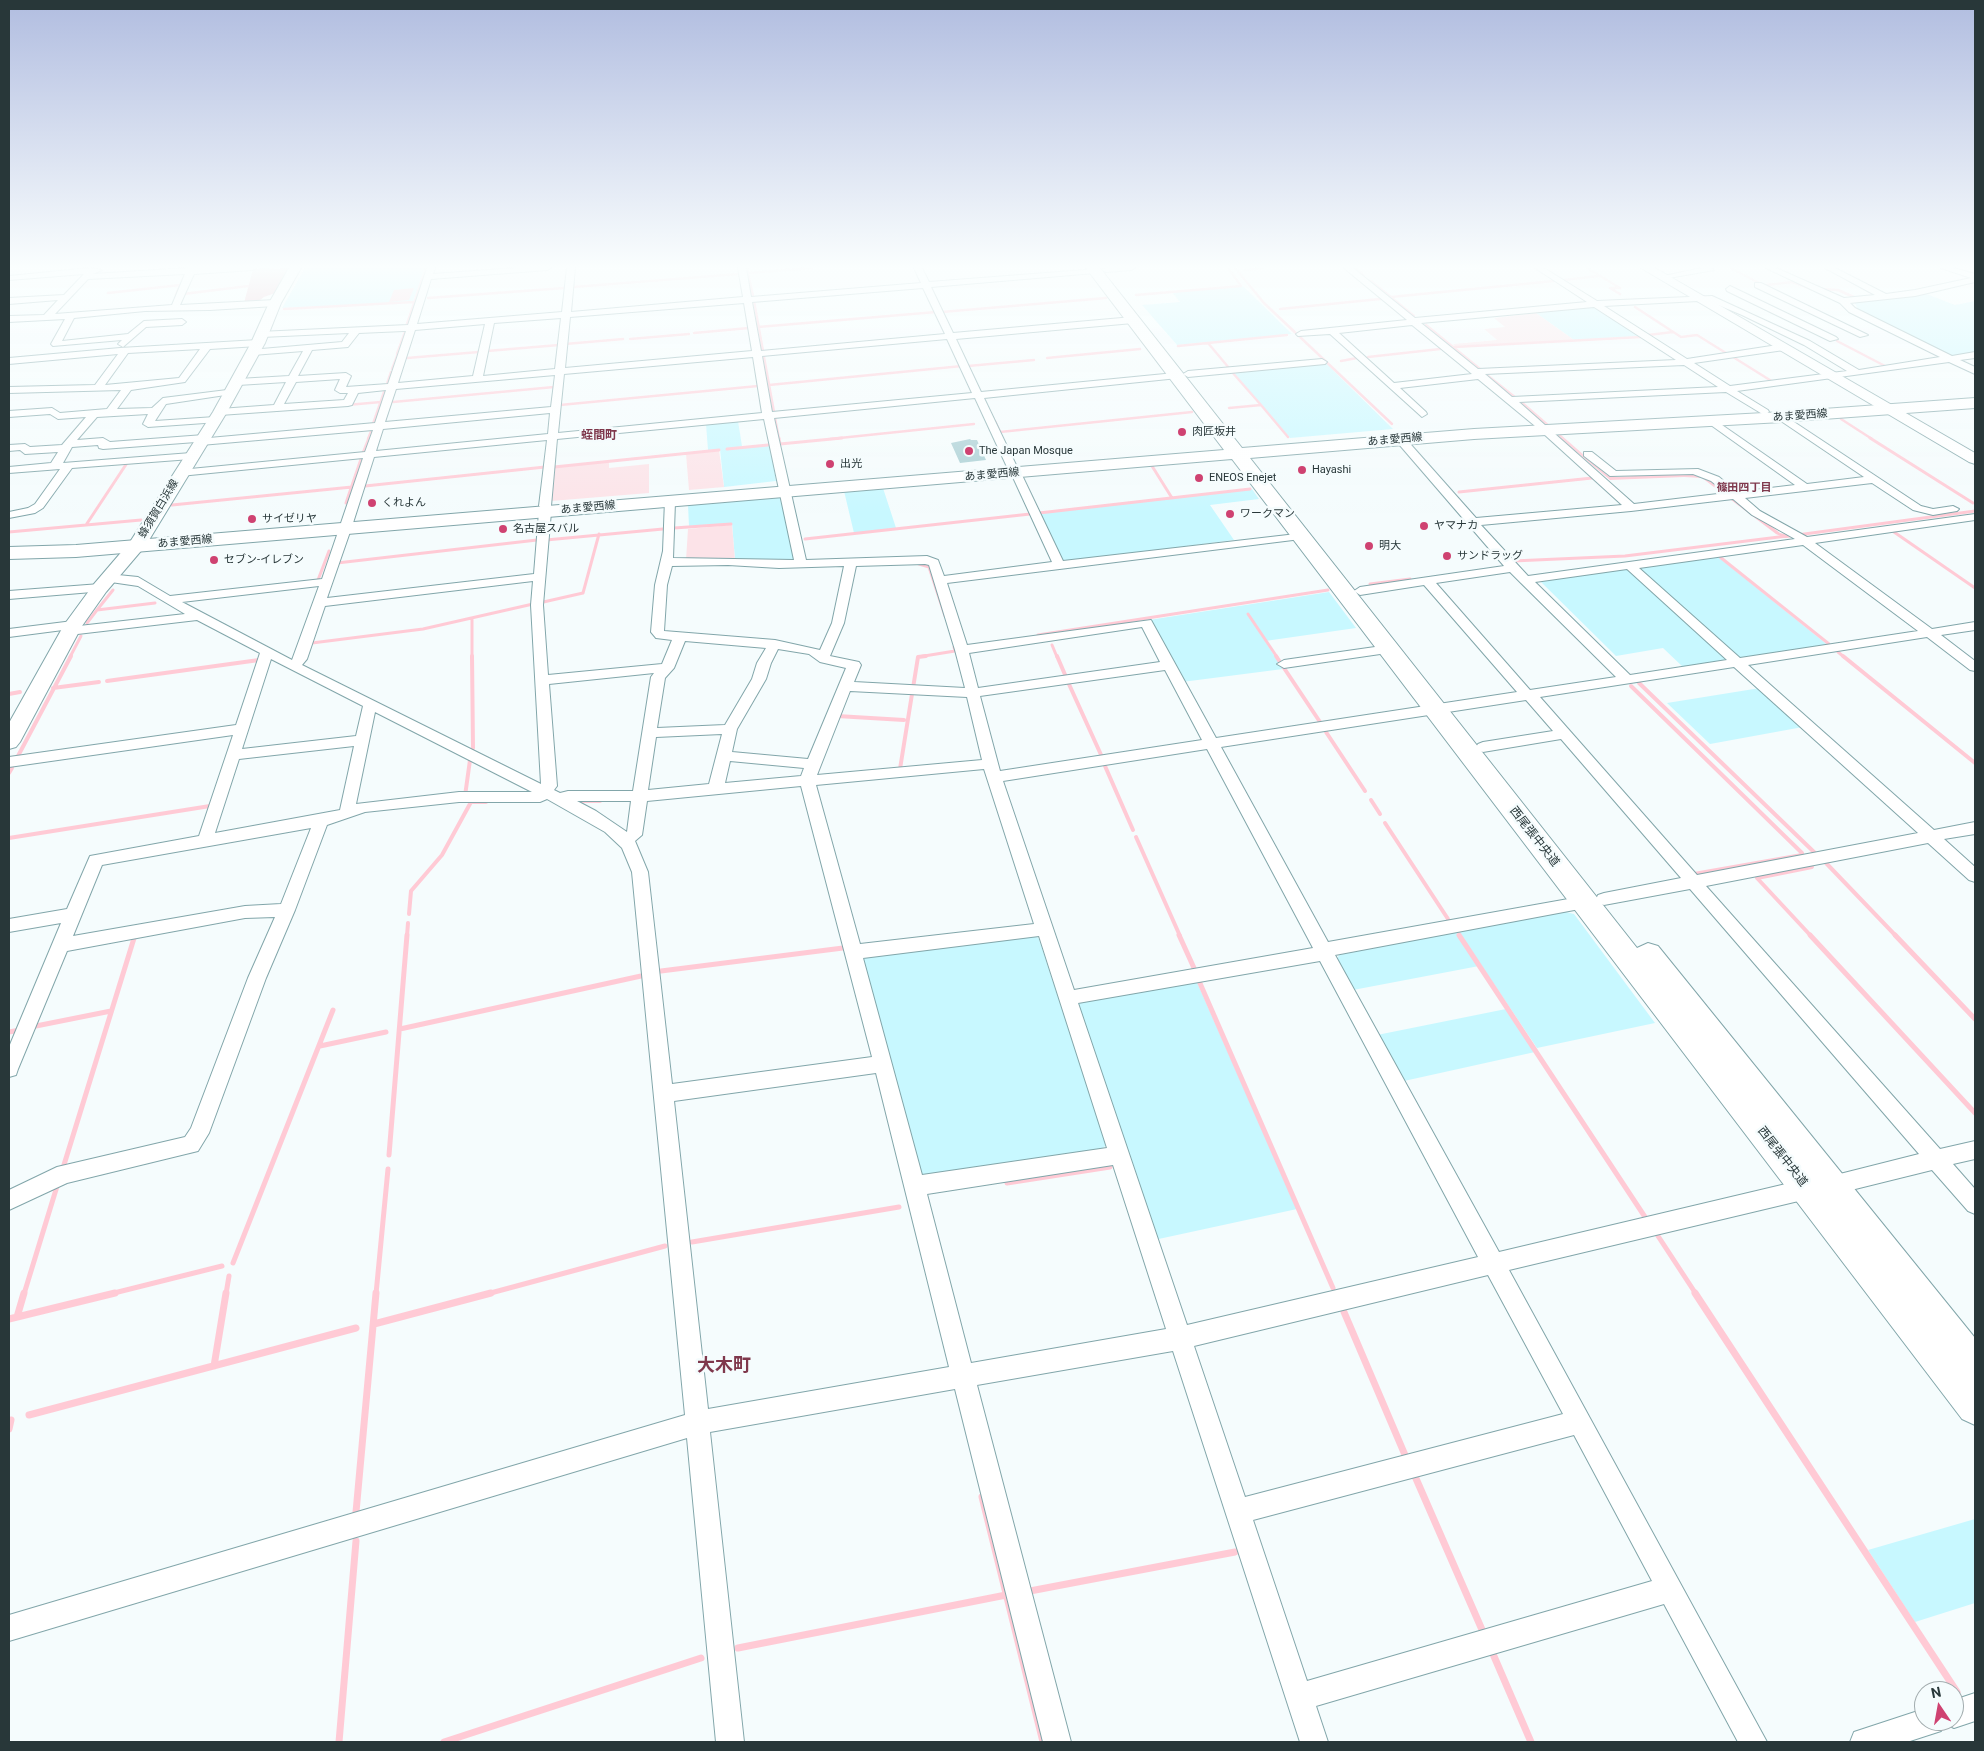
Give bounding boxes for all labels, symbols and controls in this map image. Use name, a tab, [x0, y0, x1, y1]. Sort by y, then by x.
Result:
street label: あま愛西線	[1772, 407, 1828, 425]
place label: 肉匠坂井	[1192, 425, 1236, 439]
marker: 肉匠坂井	[1176, 426, 1188, 438]
district label: 蛭間町	[581, 429, 617, 443]
street label: あま愛西線	[1367, 431, 1423, 449]
place label: The Japan Mosque	[979, 444, 1073, 458]
marker: The Japan Mosque	[963, 445, 975, 457]
place label: 出光	[840, 457, 862, 471]
marker: 出光	[824, 458, 836, 470]
place label: Hayashi	[1312, 463, 1351, 477]
marker: Hayashi	[1296, 464, 1308, 476]
street label: あま愛西線	[964, 466, 1020, 484]
place label: ENEOS Enejet	[1209, 471, 1276, 485]
marker: ENEOS Enejet	[1193, 472, 1205, 484]
street label: 蜂須賀白浜線	[136, 477, 182, 541]
district label: 篠田四丁目	[1717, 481, 1771, 495]
place label: くれよん	[382, 496, 426, 510]
marker: くれよん	[366, 497, 378, 509]
street label: あま愛西線	[560, 499, 616, 517]
place label: ワークマン	[1240, 507, 1295, 521]
marker: ワークマン	[1224, 508, 1236, 520]
place label: サイゼリヤ	[262, 512, 317, 526]
marker: サイゼリヤ	[246, 513, 258, 525]
place label: ヤマナカ	[1434, 519, 1478, 533]
marker: ヤマナカ	[1418, 520, 1430, 532]
place label: 名古屋スバル	[513, 522, 579, 536]
marker: 名古屋スバル	[497, 523, 509, 535]
street label: あま愛西線	[157, 533, 213, 551]
place label: 明大	[1379, 539, 1401, 553]
marker: 明大	[1363, 540, 1375, 552]
place label: サンドラッグ	[1457, 549, 1523, 563]
marker: サンドラッグ	[1441, 550, 1453, 562]
place label: セブン-イレブン	[224, 553, 304, 567]
marker: セブン-イレブン	[208, 554, 220, 566]
street label: 西尾張中央道	[1506, 804, 1562, 870]
street label: 西尾張中央道	[1754, 1124, 1810, 1190]
district label: 大木町	[697, 1355, 751, 1377]
north arrow	[1914, 1681, 1964, 1731]
text: N	[1930, 1683, 1943, 1701]

